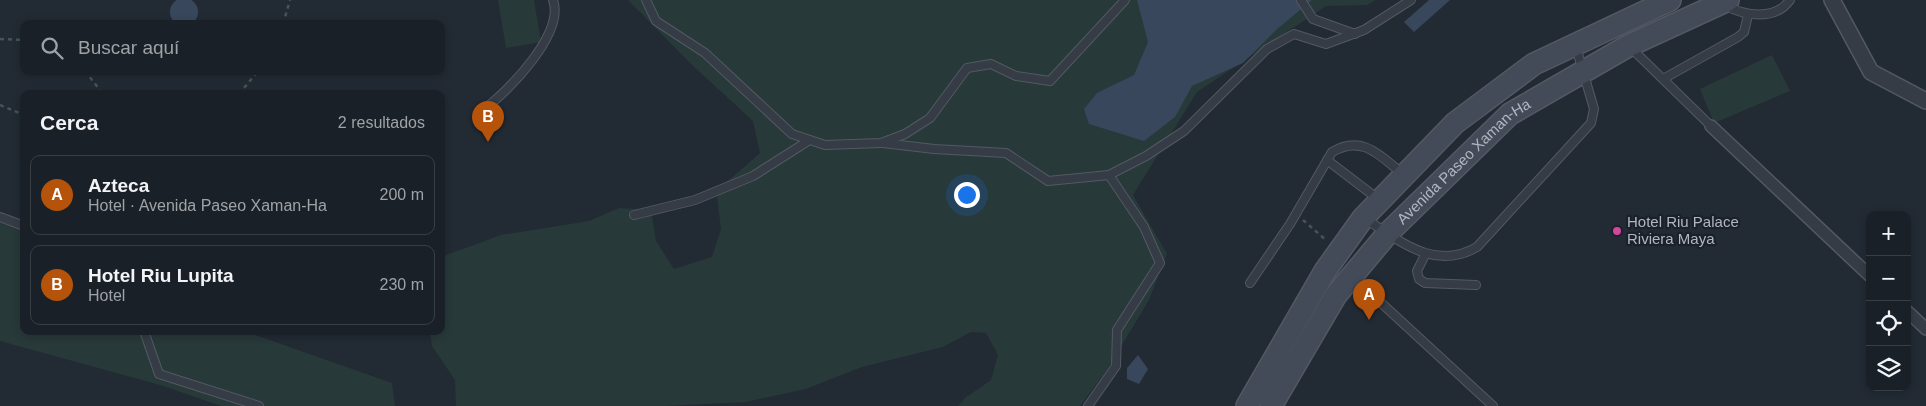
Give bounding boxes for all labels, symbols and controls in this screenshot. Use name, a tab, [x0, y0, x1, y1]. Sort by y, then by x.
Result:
search box	[20, 20, 445, 75]
icon: search	[38, 34, 66, 62]
text: Buscar aquí	[78, 37, 179, 58]
street label: Avenida Paseo Xaman-Ha	[1393, 95, 1534, 227]
pin: B	[472, 101, 504, 142]
text: Cerca	[40, 111, 98, 134]
text: 2 resultados	[338, 114, 425, 131]
text: Azteca	[88, 175, 149, 196]
your location	[954, 182, 980, 208]
text: A	[51, 186, 63, 203]
text: 200 m	[380, 186, 424, 203]
text: Hotel · Avenida Paseo Xaman-Ha	[88, 197, 327, 214]
map controls	[1866, 211, 1911, 391]
button: +	[1866, 211, 1911, 256]
place label: Hotel Riu Palace Riviera Maya	[1627, 213, 1739, 247]
marker: Hotel Riu Palace Riviera Maya	[1611, 225, 1623, 237]
button: −	[1866, 256, 1911, 301]
text: Hotel Riu Lupita	[88, 265, 234, 286]
text: B	[51, 276, 63, 293]
text: 230 m	[380, 276, 424, 293]
pin: A	[1353, 279, 1385, 320]
text: Hotel	[88, 287, 125, 304]
button: locate	[1866, 301, 1911, 346]
button: layers	[1866, 346, 1911, 391]

